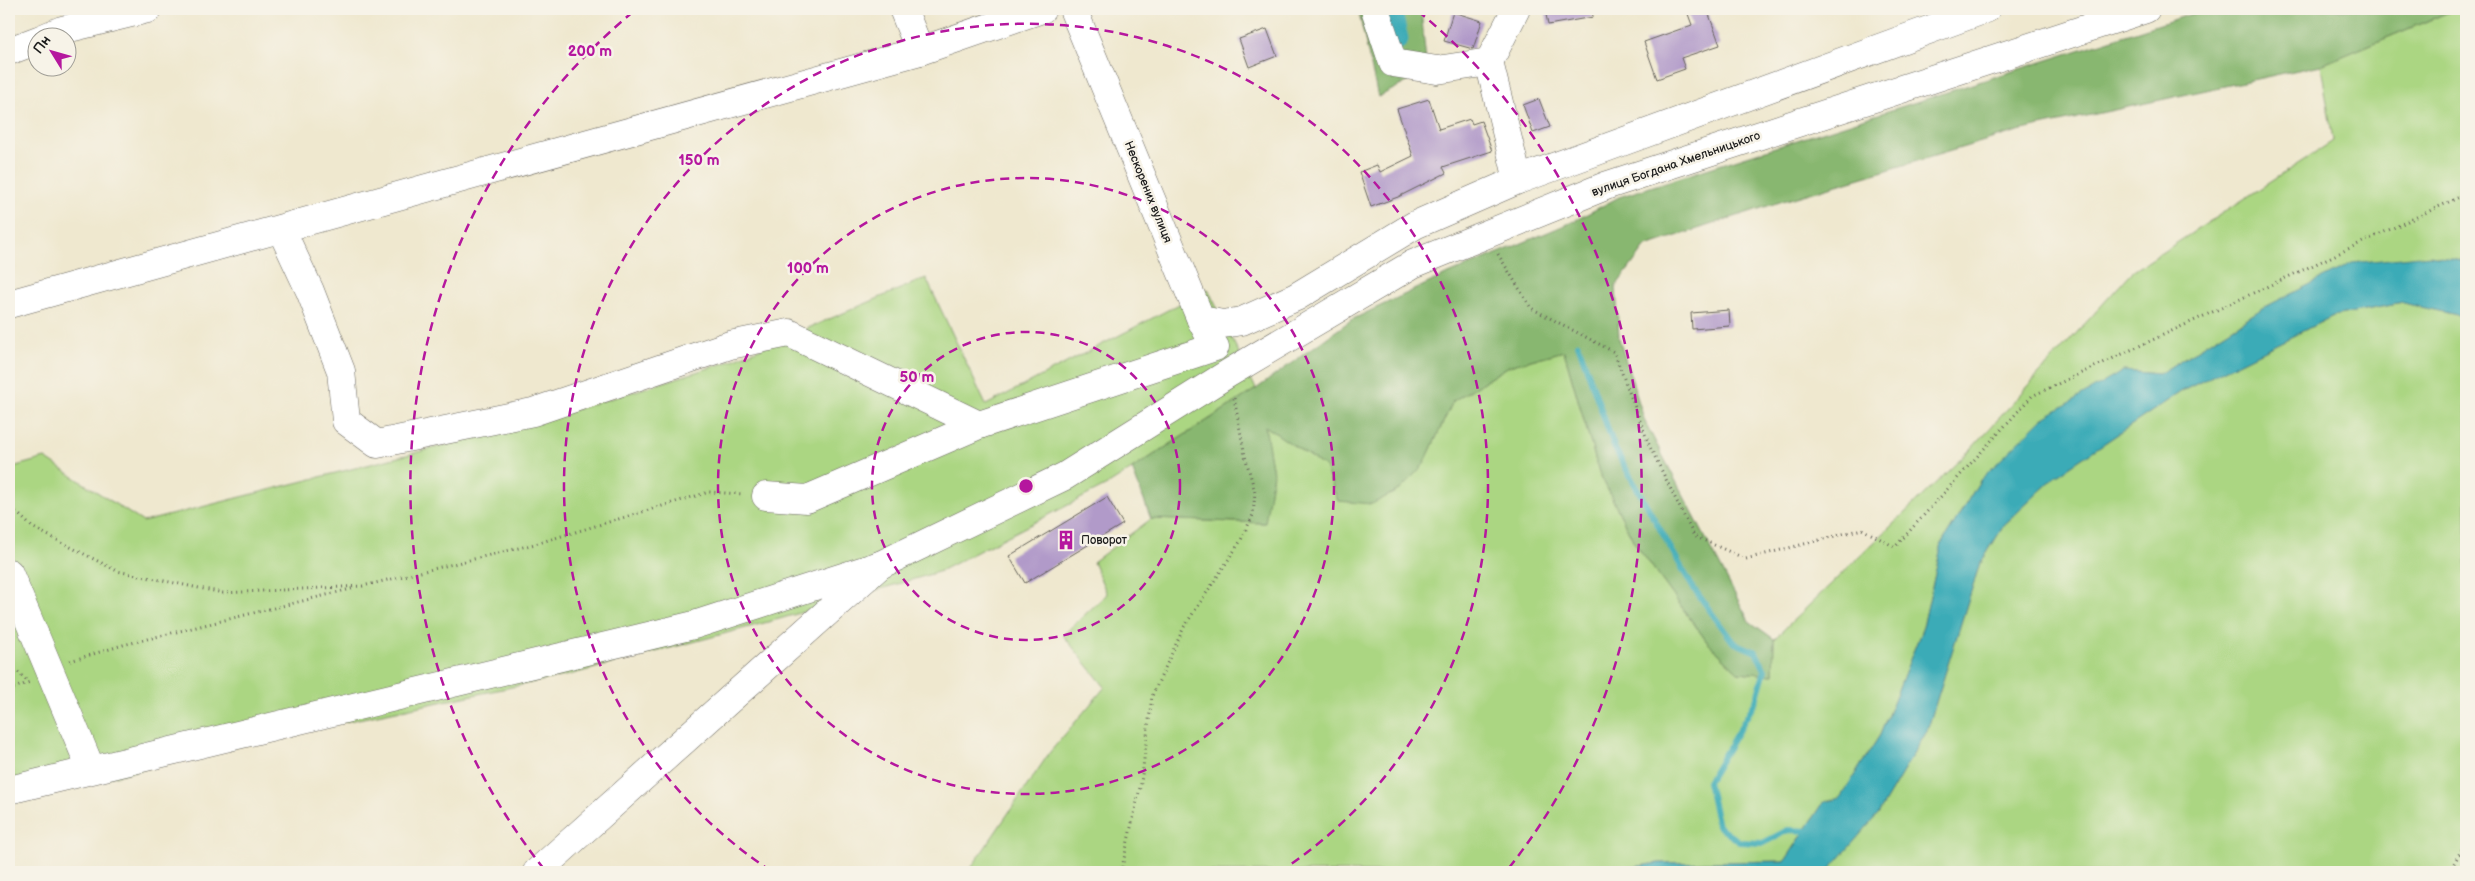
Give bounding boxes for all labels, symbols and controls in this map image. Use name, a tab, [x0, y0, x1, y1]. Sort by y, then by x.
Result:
north arrow	[28, 28, 78, 78]
text: Пн	[30, 32, 54, 57]
text: 200 m	[568, 42, 612, 61]
street label: вулиця Богдана Хмельницького	[1590, 128, 1762, 200]
street label: Нескорених вулиця	[1121, 139, 1175, 245]
text: 150 m	[678, 151, 720, 170]
text: 100 m	[787, 259, 829, 278]
text: 50 m	[900, 368, 935, 387]
centre of rings	[1017, 477, 1035, 495]
building icon: Поворот	[1055, 529, 1077, 551]
place label: Поворот	[1081, 533, 1128, 548]

